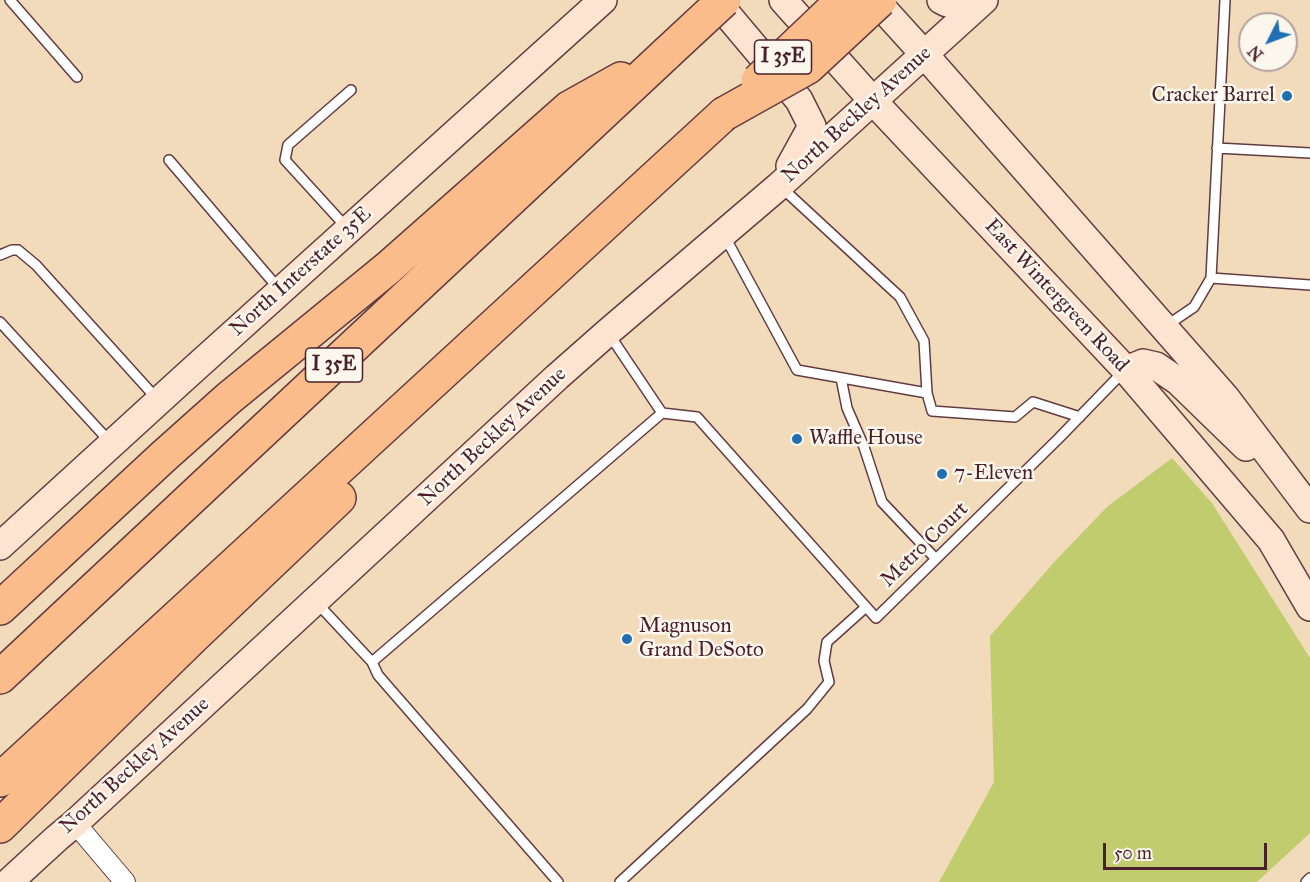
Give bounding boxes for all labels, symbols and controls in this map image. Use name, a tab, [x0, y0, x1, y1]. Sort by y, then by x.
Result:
north arrow	[1238, 12, 1298, 72]
road number: I 35E	[754, 40, 812, 74]
street label: North Beckley Avenue	[777, 41, 937, 189]
text: N	[1244, 42, 1267, 64]
place label: Cracker Barrel	[1152, 83, 1275, 109]
marker: Cracker Barrel	[1280, 89, 1294, 103]
street label: North Interstate 35E	[225, 202, 377, 342]
street label: East Wintergreen Road	[979, 214, 1133, 378]
road number: I 35E	[306, 348, 362, 382]
street label: North Beckley Avenue	[414, 362, 572, 512]
place label: Waffle House	[809, 426, 923, 452]
marker: Waffle House	[790, 432, 804, 446]
place label: 7-Eleven	[954, 461, 1033, 487]
marker: 7-Eleven	[935, 467, 949, 481]
street label: Metro Court	[876, 497, 974, 593]
place label: Magnuson Grand DeSoto	[639, 614, 764, 664]
marker: Magnuson Grand DeSoto	[620, 632, 634, 646]
street label: North Beckley Avenue	[55, 692, 215, 840]
scale bar	[1106, 831, 1270, 869]
text: 50 m	[1114, 842, 1152, 864]

